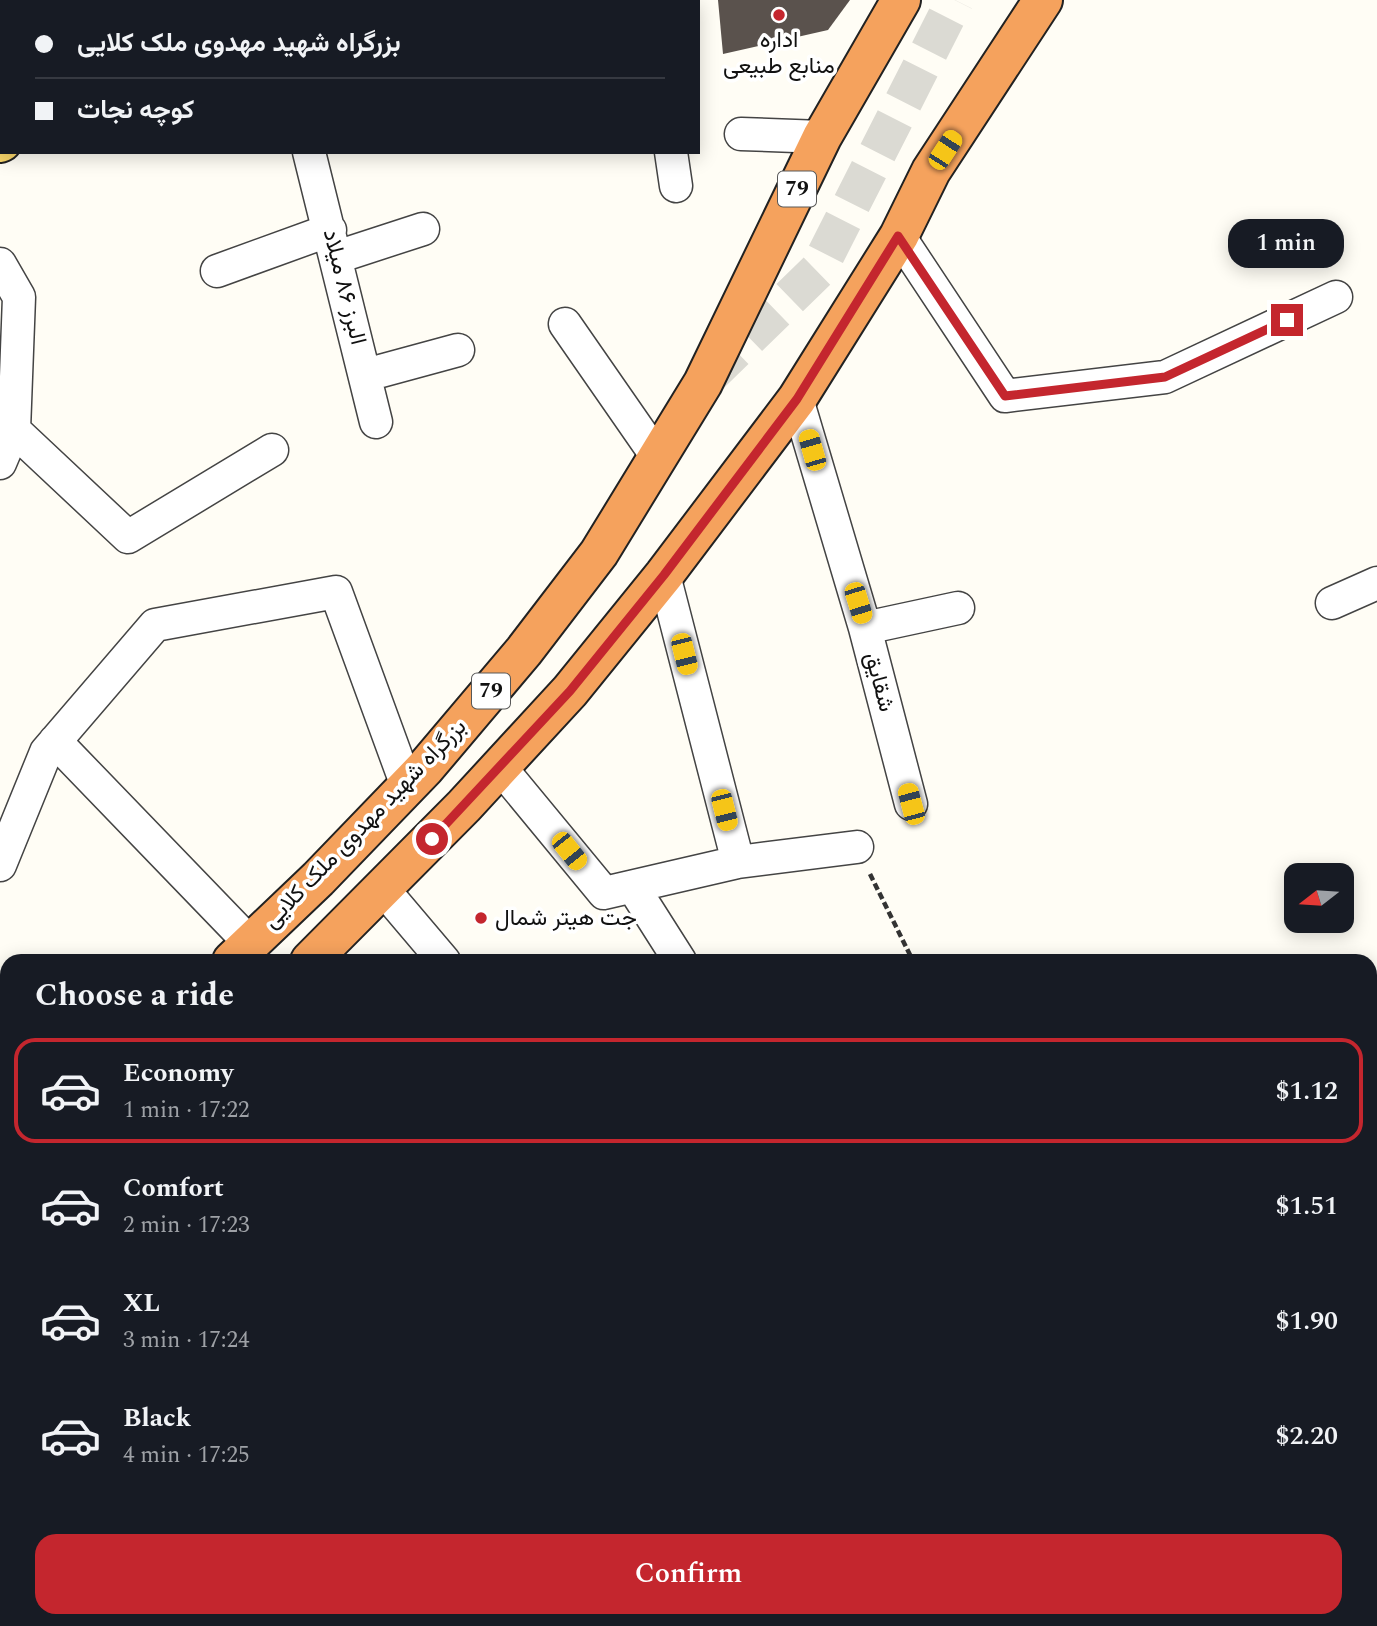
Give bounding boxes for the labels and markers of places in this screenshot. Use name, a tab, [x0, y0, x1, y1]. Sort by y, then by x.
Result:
marker: اداره منابع طبیعی	[771, 7, 787, 23]
place label: اداره منابع طبیعی	[723, 23, 835, 84]
place label: جت هیتر شمال	[495, 901, 637, 936]
marker: جت هیتر شمال	[473, 910, 489, 926]

